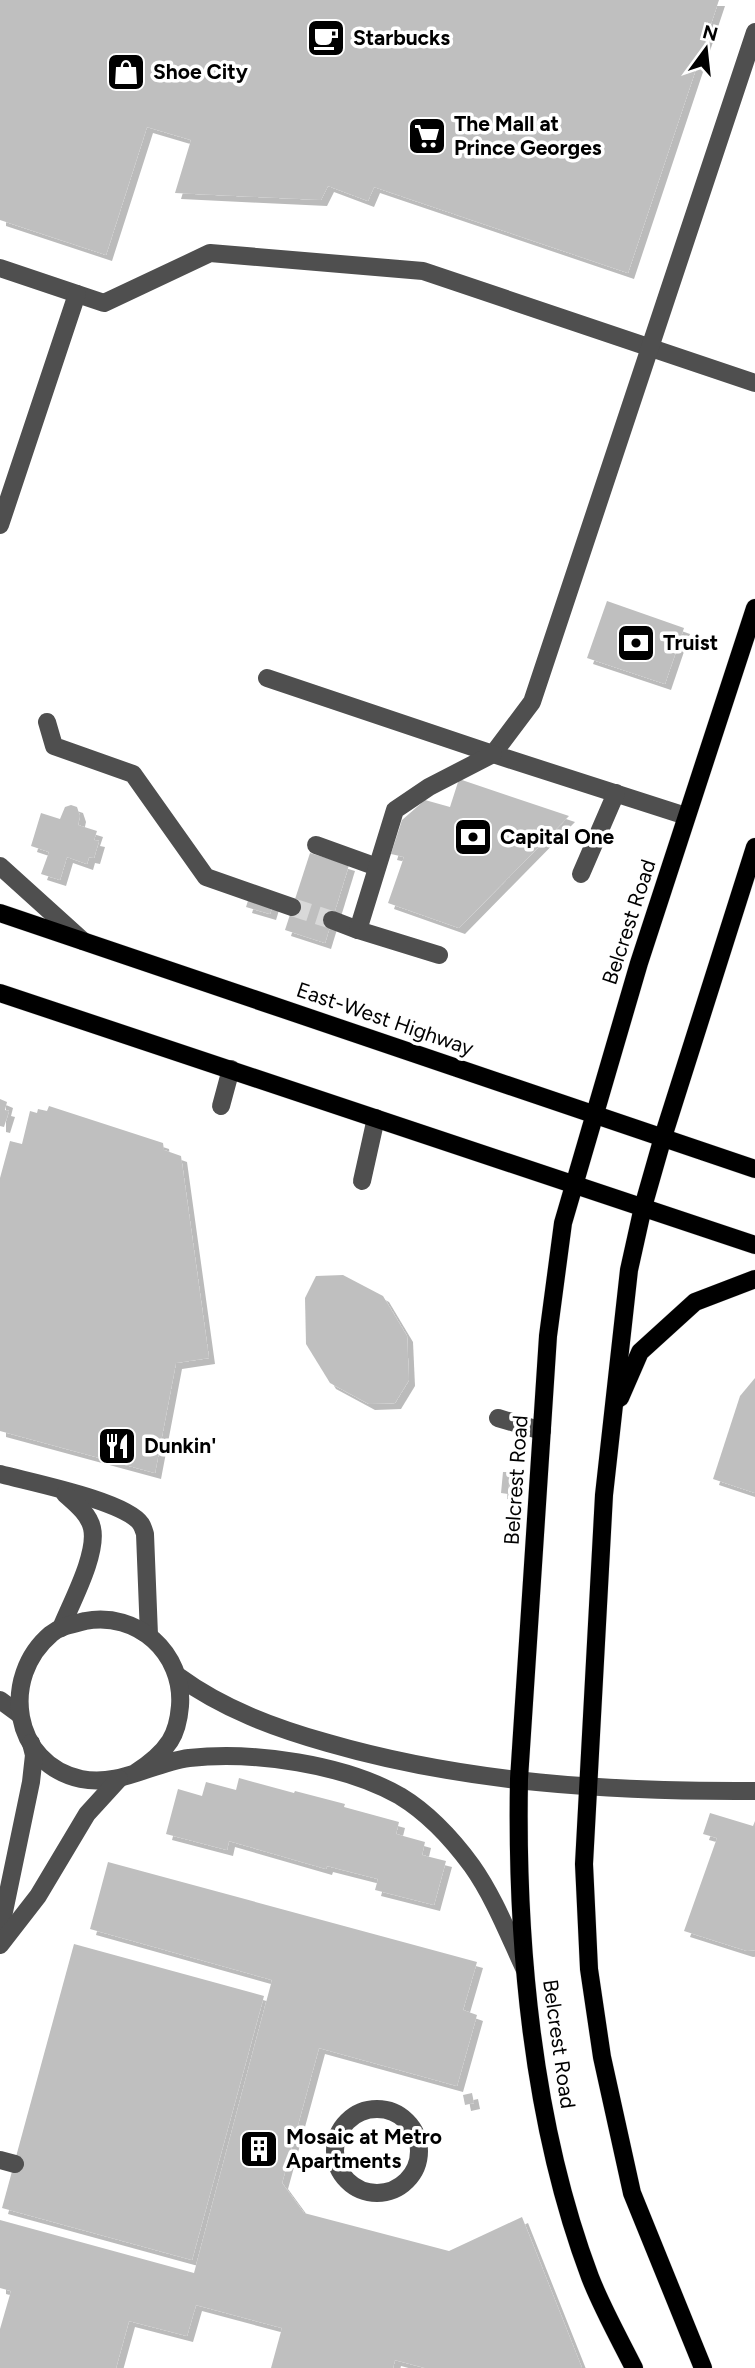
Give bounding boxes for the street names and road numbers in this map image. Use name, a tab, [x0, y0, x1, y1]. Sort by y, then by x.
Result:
street label: Belcrest Road	[597, 856, 661, 988]
street label: East-West Highway	[293, 976, 477, 1061]
street label: Belcrest Road	[498, 1414, 533, 1546]
street label: Belcrest Road	[538, 1978, 581, 2110]

